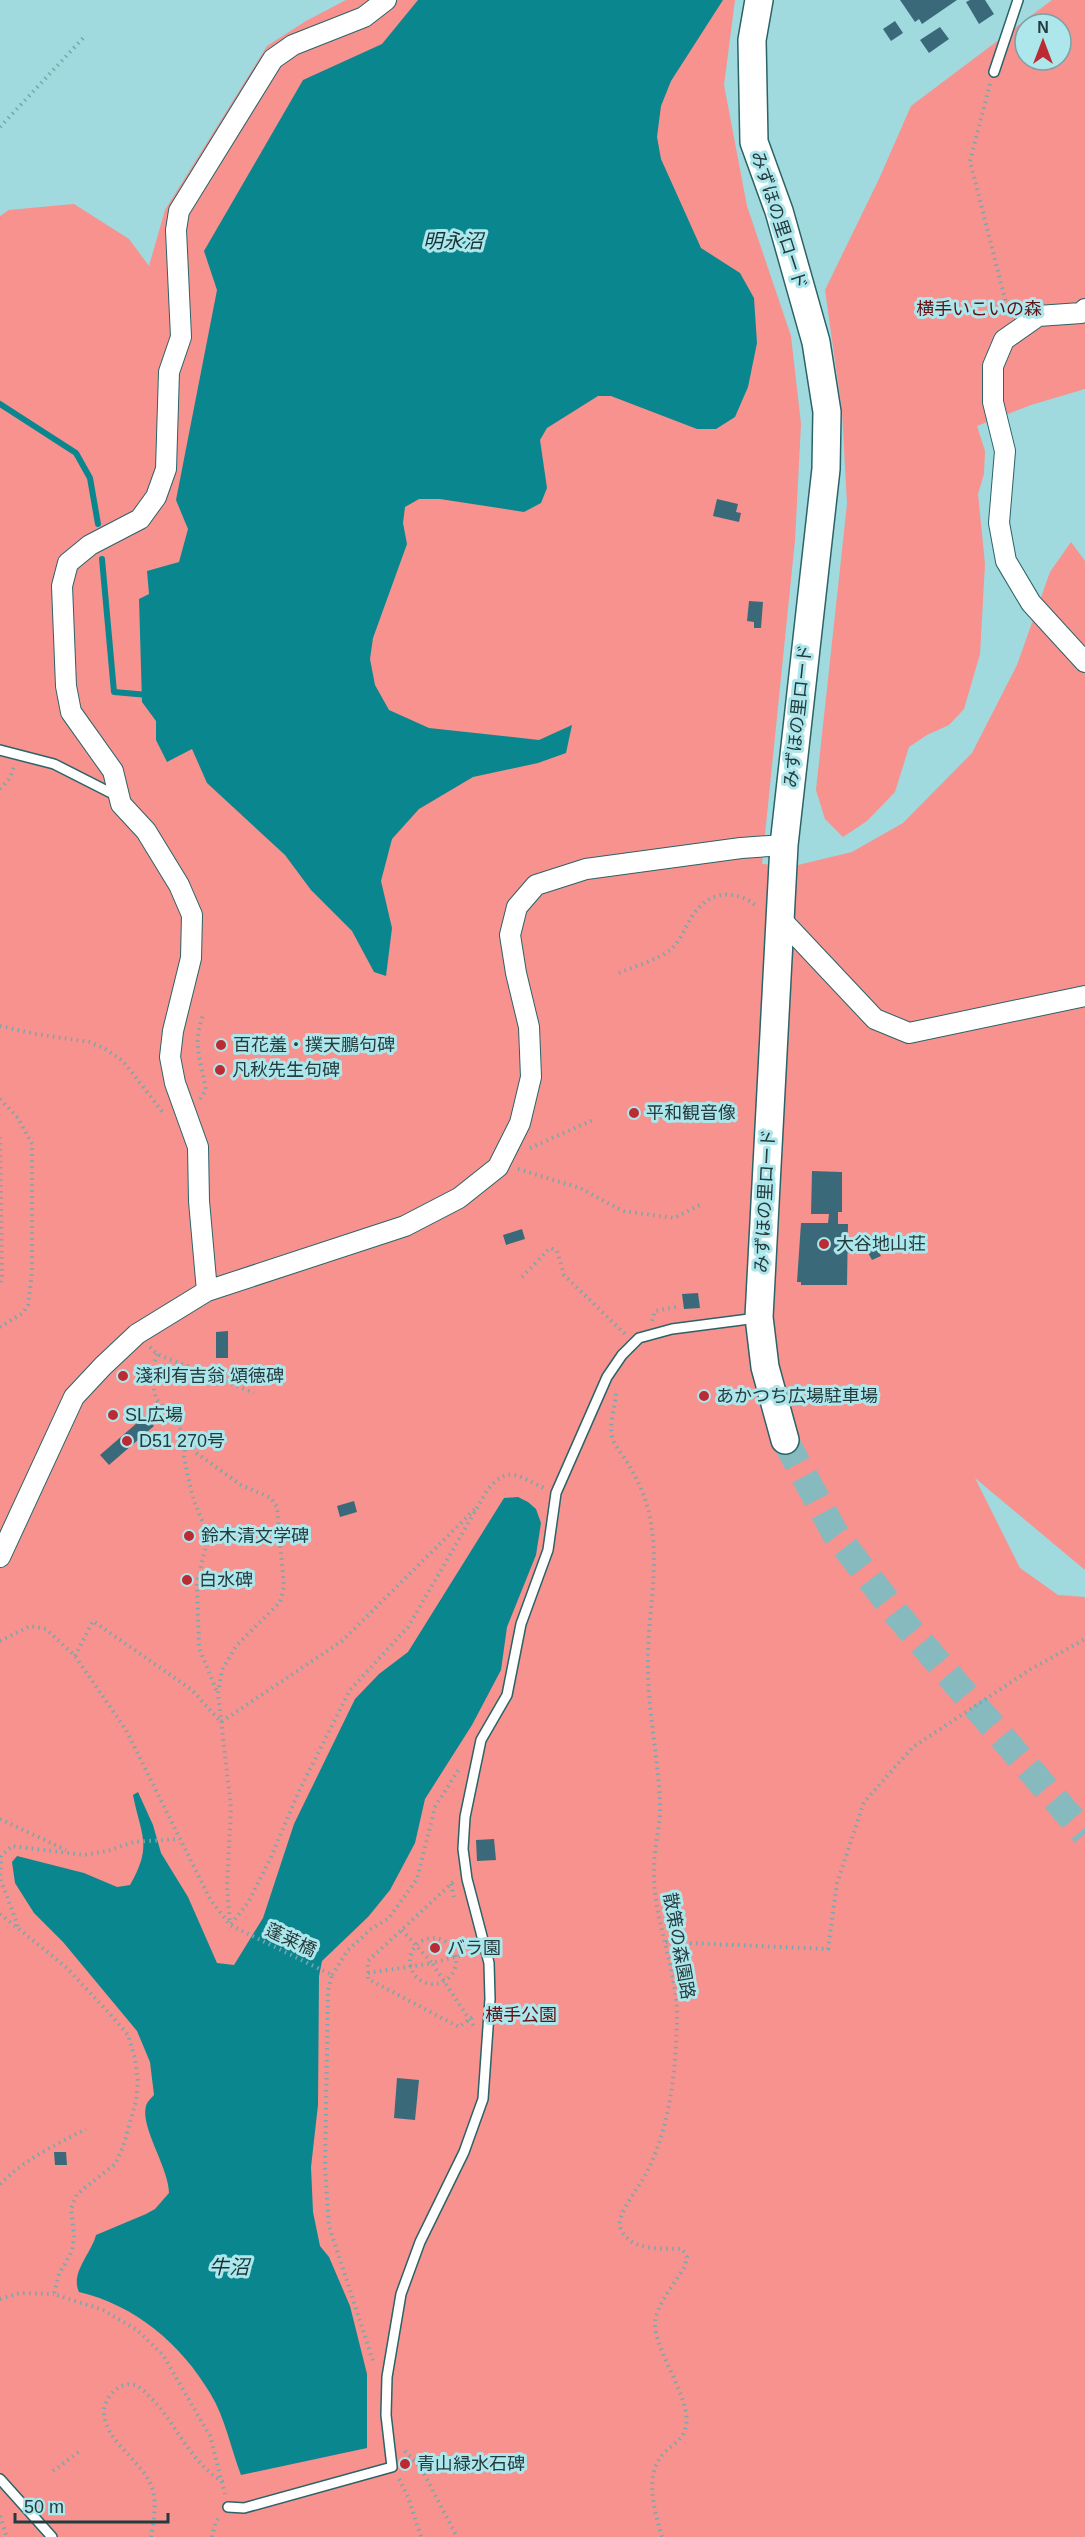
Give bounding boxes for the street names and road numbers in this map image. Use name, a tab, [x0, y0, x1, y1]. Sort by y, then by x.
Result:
street label: みずほの里ロード	[747, 148, 811, 292]
street label: みずほの里ロード	[781, 643, 815, 789]
street label: みずほの里ロード	[751, 1129, 779, 1273]
street label: 散策の森園路	[660, 1891, 698, 2001]
street label: 蓬莱橋	[262, 1920, 320, 1960]

